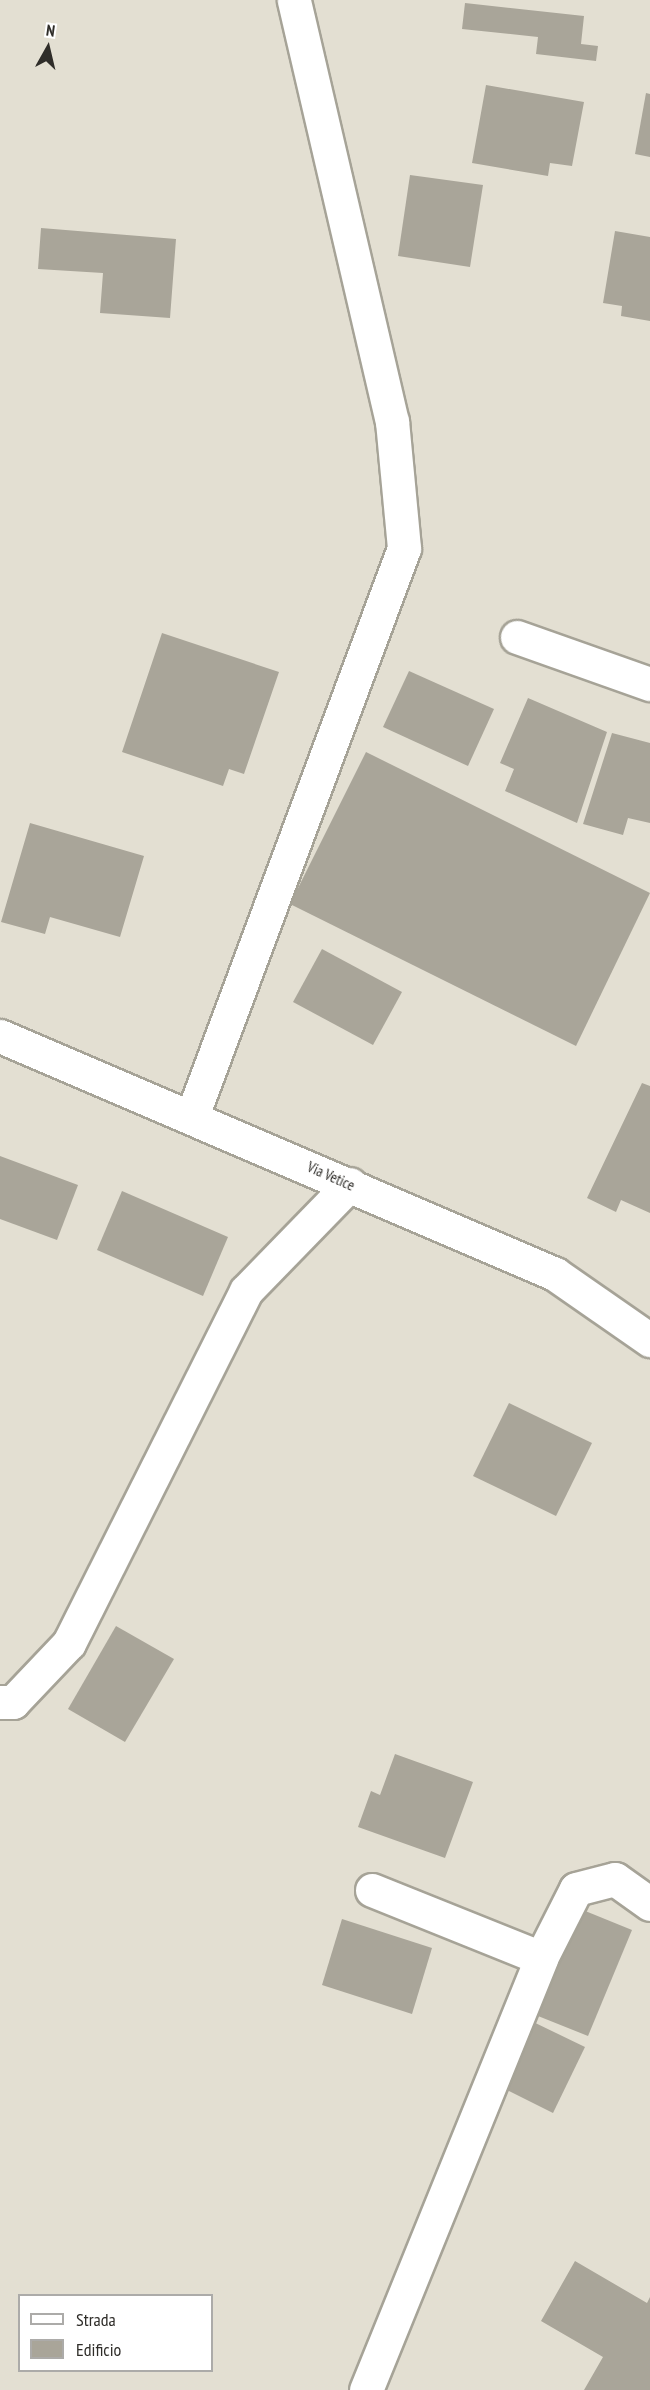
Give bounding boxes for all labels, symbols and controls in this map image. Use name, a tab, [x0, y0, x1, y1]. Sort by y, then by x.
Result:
north arrow	[18, 18, 78, 78]
text: N	[45, 20, 56, 41]
street label: Via Vetice	[304, 1158, 358, 1194]
legend	[18, 2294, 213, 2372]
text: Strada	[76, 2308, 116, 2331]
text: Edificio	[76, 2338, 121, 2361]

